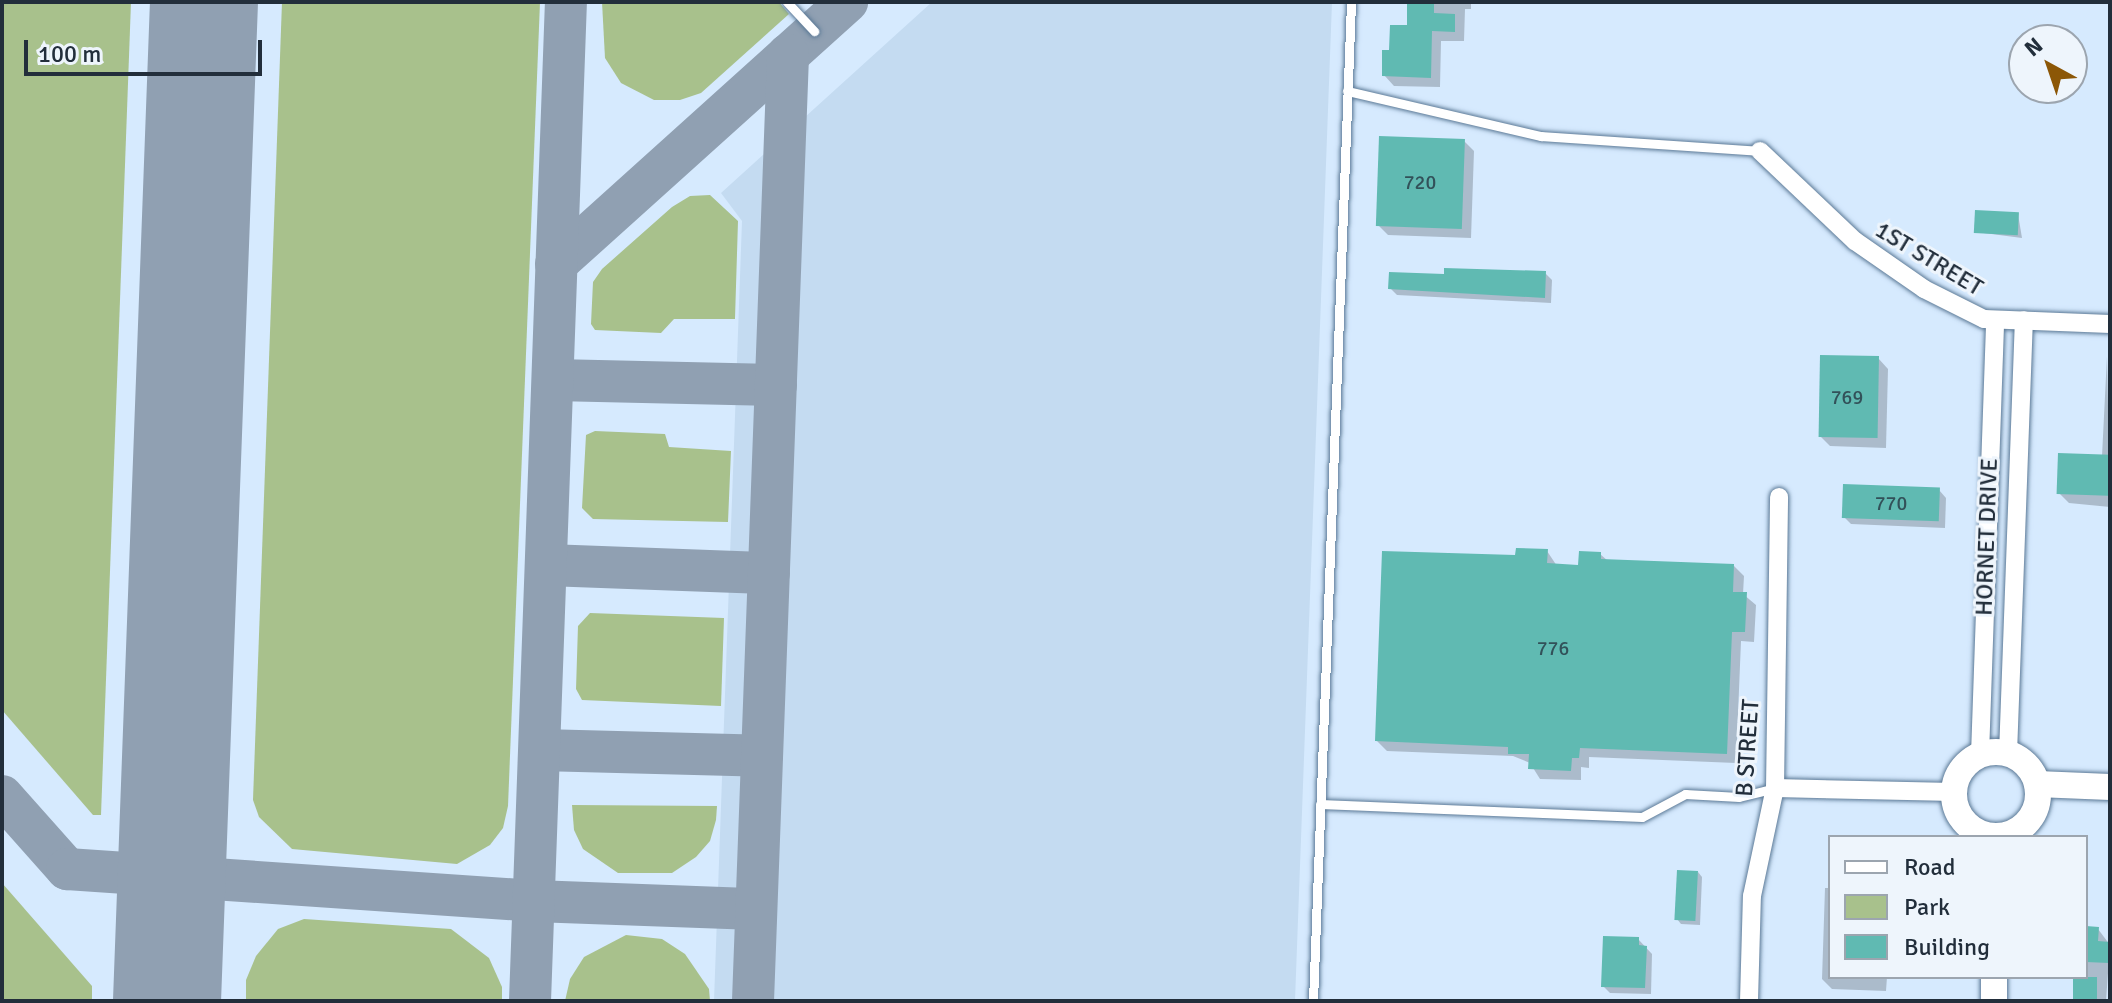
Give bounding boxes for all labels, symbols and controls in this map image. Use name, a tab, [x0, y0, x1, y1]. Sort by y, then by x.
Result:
scale bar	[28, 24, 266, 74]
north arrow	[2008, 24, 2088, 104]
text: N	[2019, 32, 2048, 62]
text: 100 m	[38, 39, 101, 69]
house number: 720	[1404, 170, 1436, 194]
street label: 1ST STREET	[1870, 216, 1988, 302]
house number: 769	[1831, 385, 1863, 409]
street label: HORNET DRIVE	[1970, 458, 2004, 616]
house number: 770	[1875, 491, 1907, 515]
house number: 776	[1537, 636, 1569, 660]
street label: B STREET	[1730, 698, 1766, 798]
legend	[1828, 835, 2088, 979]
text: Road	[1904, 852, 1955, 882]
text: Park	[1904, 892, 1950, 922]
text: Building	[1904, 932, 1990, 962]

